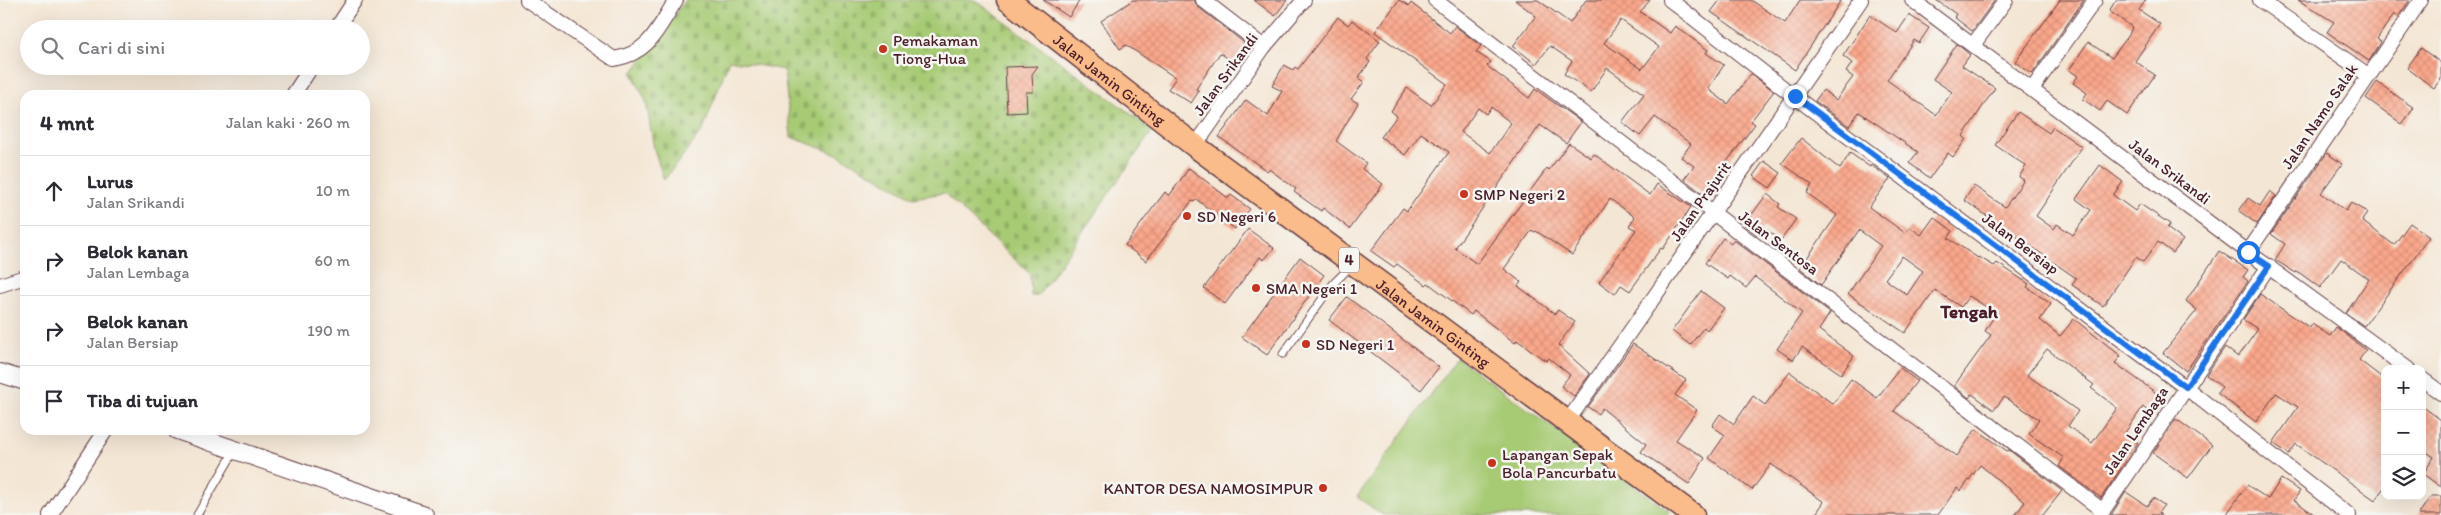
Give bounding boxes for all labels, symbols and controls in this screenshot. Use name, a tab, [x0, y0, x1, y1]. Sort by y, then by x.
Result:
search box	[20, 20, 370, 75]
street label: Jalan Srikandi	[1189, 29, 1262, 119]
street label: Jalan Jamin Ginting	[1049, 30, 1170, 130]
place label: Pemakaman Tiong-Hua	[893, 31, 978, 68]
icon: search	[38, 34, 66, 62]
text: Cari di sini	[78, 36, 165, 59]
marker: Pemakaman Tiong-Hua	[877, 43, 889, 55]
street label: Jalan Namo Salak	[2277, 60, 2362, 172]
route end	[1784, 85, 1807, 108]
text: 4 mnt	[40, 110, 94, 135]
text: Jalan kaki · 260 m	[226, 113, 350, 132]
street label: Jalan Srikandi	[2125, 134, 2214, 208]
street label: Jalan Prajurit	[1666, 158, 1735, 245]
text: Lurus	[87, 170, 133, 193]
icon: ahead	[40, 177, 68, 205]
text: 10 m	[316, 181, 350, 200]
place label: SMP Negeri 2	[1474, 185, 1566, 204]
marker: SMP Negeri 2	[1458, 188, 1470, 200]
text: Jalan Srikandi	[87, 193, 185, 212]
street label: Jalan Sentosa	[1735, 206, 1823, 279]
place label: SD Negeri 6	[1197, 207, 1276, 226]
street label: Jalan Bersiap	[1978, 208, 2063, 279]
marker: SD Negeri 6	[1181, 210, 1193, 222]
text: Belok kanan	[87, 240, 188, 263]
route start	[2237, 241, 2260, 264]
icon: right	[40, 247, 68, 275]
road number: 4	[1339, 248, 1359, 272]
text: 60 m	[315, 251, 350, 270]
text: Jalan Lembaga	[87, 263, 189, 282]
street label: Jalan Jamin Ginting	[1372, 275, 1495, 372]
place label: SMA Negeri 1	[1266, 279, 1358, 298]
marker: SMA Negeri 1	[1250, 282, 1262, 294]
district label: Tengah	[1939, 300, 1999, 323]
text: Belok kanan	[87, 310, 188, 333]
icon: right	[40, 317, 68, 345]
text: 190 m	[307, 321, 350, 340]
text: Jalan Bersiap	[87, 333, 179, 352]
place label: SD Negeri 1	[1316, 335, 1395, 354]
marker: SD Negeri 1	[1300, 338, 1312, 350]
map controls	[2381, 365, 2426, 500]
button: +	[2381, 365, 2426, 410]
street label: Jalan Lembaga	[2099, 382, 2172, 478]
icon: arrive	[40, 387, 68, 415]
text: Tiba di tujuan	[87, 389, 198, 412]
button: −	[2381, 410, 2426, 455]
place label: Lapangan Sepak Bola Pancurbatu	[1502, 445, 1616, 482]
button: layers	[2381, 455, 2426, 500]
marker: Lapangan Sepak Bola Pancurbatu	[1486, 457, 1498, 469]
place label: KANTOR DESA NAMOSIMPUR	[1103, 479, 1313, 498]
marker: KANTOR DESA NAMOSIMPUR	[1317, 482, 1329, 494]

